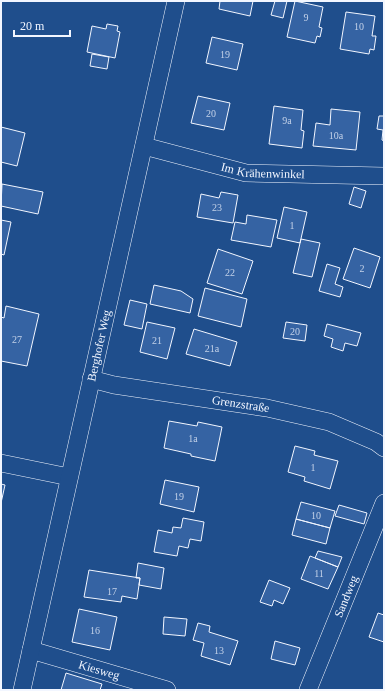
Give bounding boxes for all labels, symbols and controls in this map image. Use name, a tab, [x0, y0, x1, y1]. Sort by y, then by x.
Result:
scale bar	[14, 12, 70, 38]
house number: 9	[304, 12, 309, 23]
text: 20 m	[20, 19, 45, 33]
house number: 10	[354, 21, 364, 32]
house number: 19	[220, 49, 230, 60]
house number: 20	[206, 108, 216, 119]
house number: 9a	[282, 115, 292, 126]
house number: 10a	[329, 130, 344, 141]
street label: Im Krähenwinkel	[219, 160, 305, 181]
house number: 23	[212, 202, 222, 213]
house number: 1	[290, 220, 295, 231]
house number: 2	[360, 263, 365, 274]
house number: 22	[225, 267, 235, 278]
street label: Berghofer Weg	[84, 308, 114, 383]
house number: 20	[290, 326, 300, 337]
house number: 27	[12, 334, 22, 345]
house number: 21	[152, 335, 162, 346]
house number: 21a	[205, 343, 220, 354]
street label: Grenzstraße	[211, 393, 271, 415]
house number: 1a	[188, 433, 198, 444]
house number: 1	[311, 462, 316, 473]
house number: 19	[174, 491, 184, 502]
house number: 10	[311, 510, 321, 521]
house number: 11	[314, 568, 324, 579]
street label: Sandweg	[331, 573, 361, 619]
house number: 17	[107, 586, 117, 597]
house number: 16	[90, 625, 100, 636]
house number: 13	[214, 645, 224, 656]
street label: Kiesweg	[77, 657, 121, 683]

